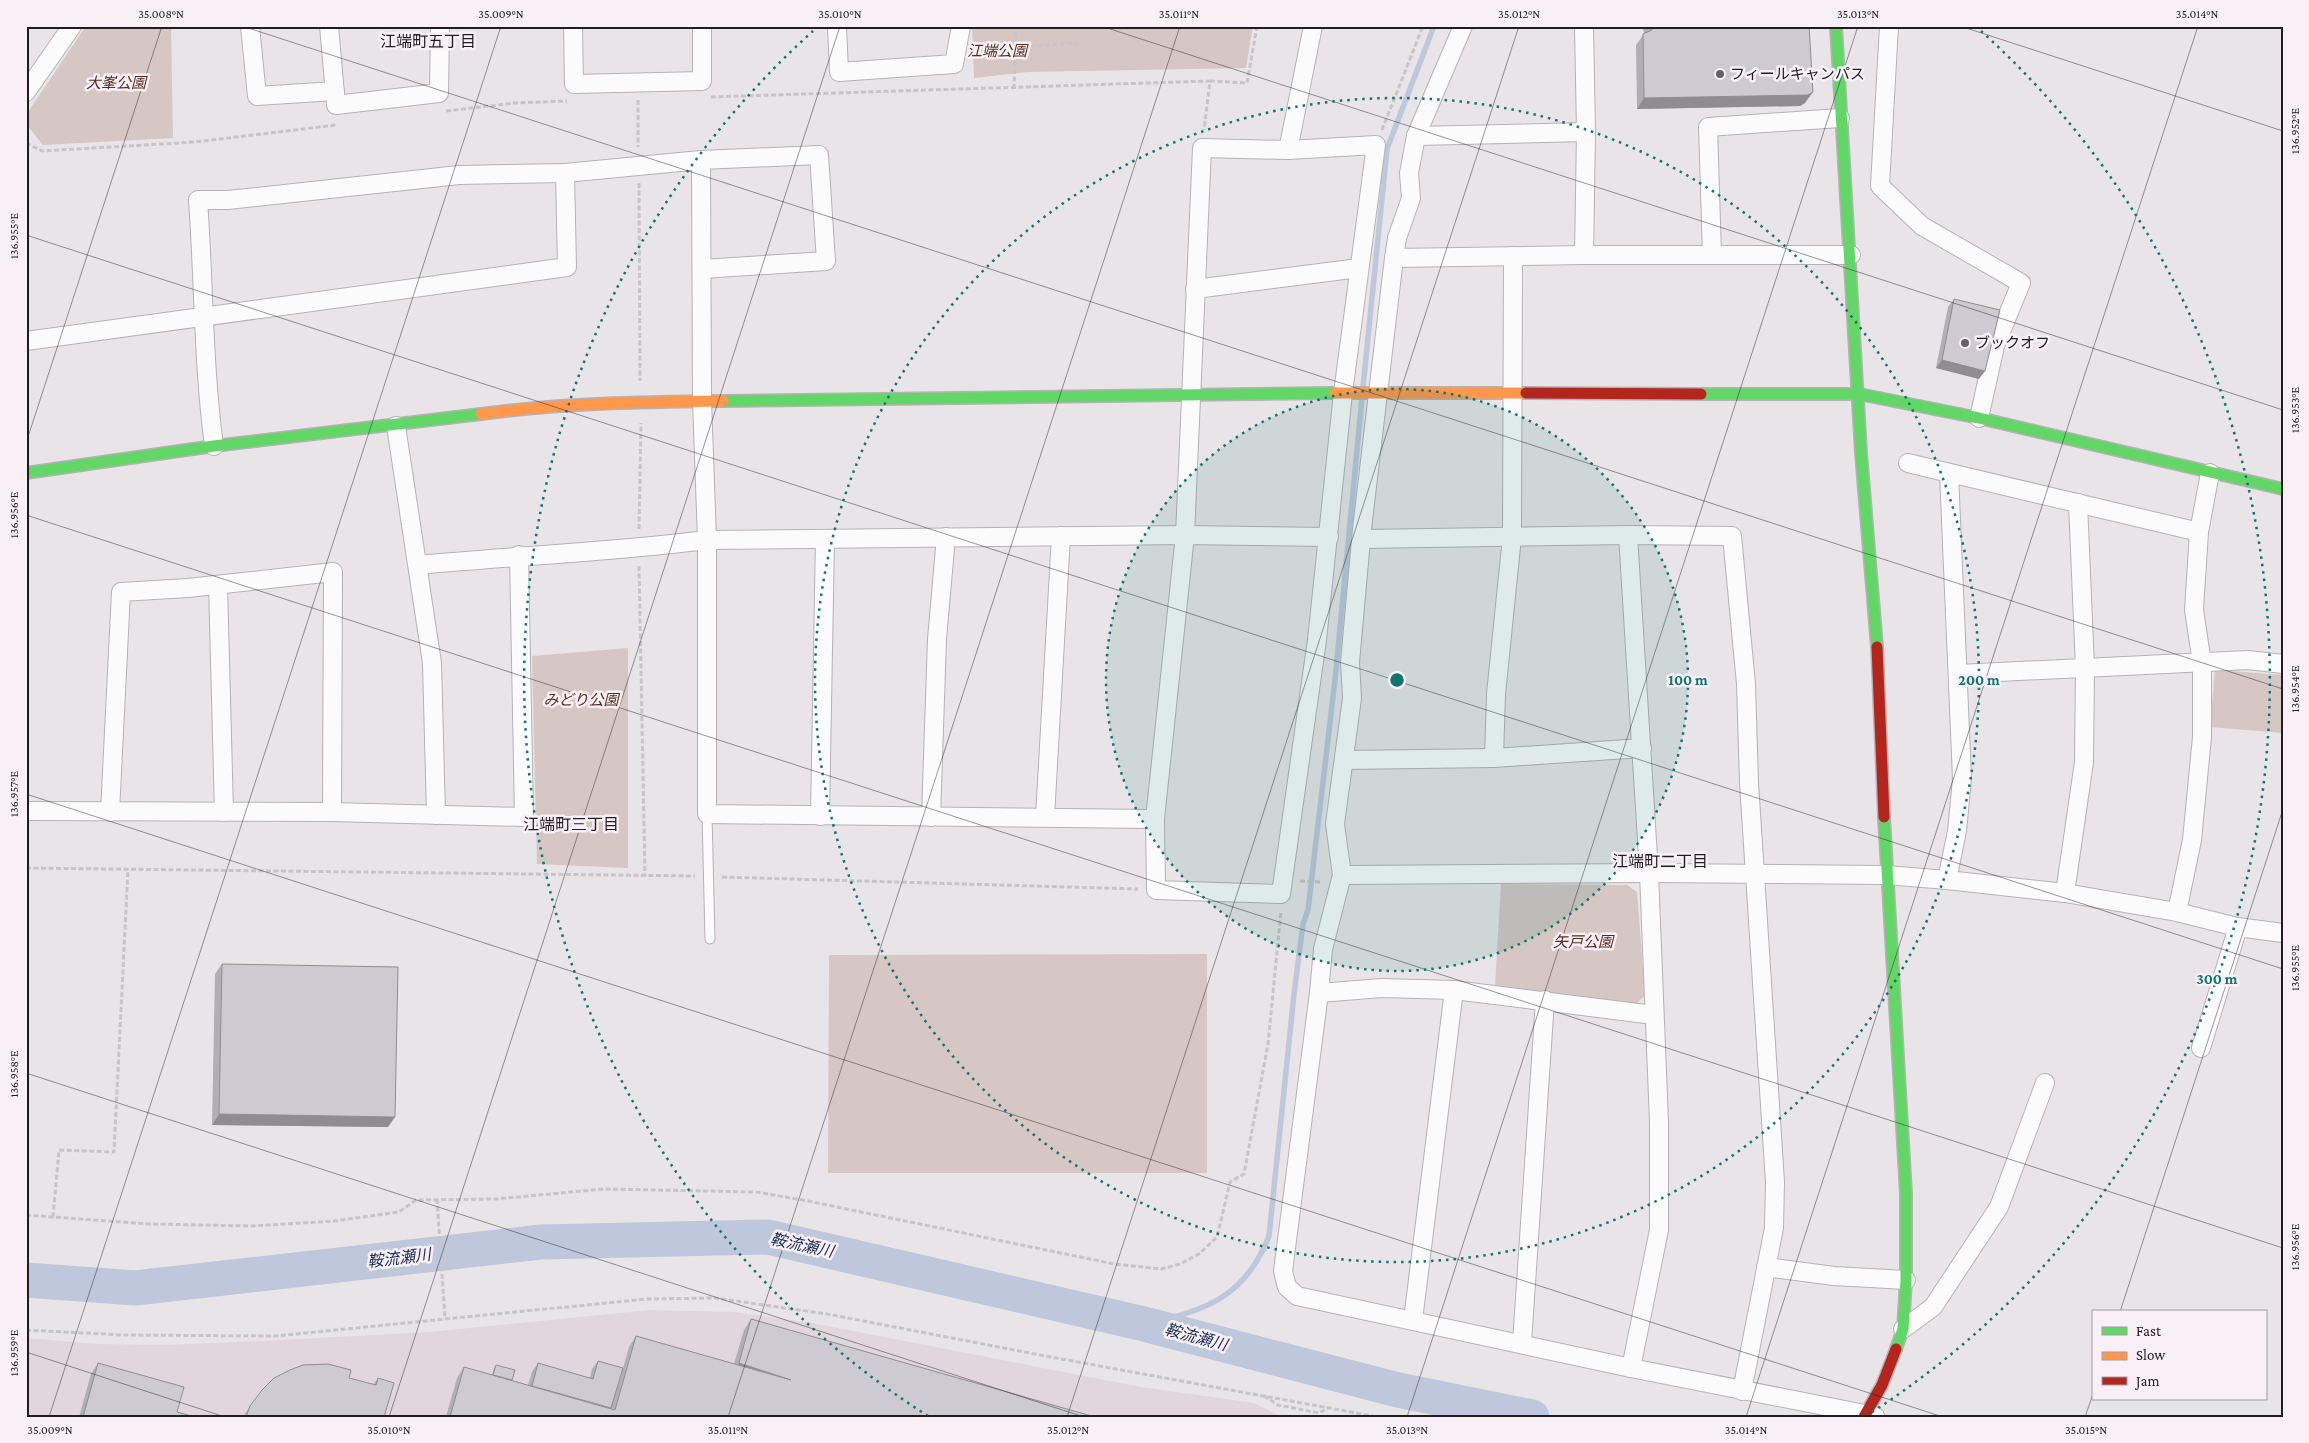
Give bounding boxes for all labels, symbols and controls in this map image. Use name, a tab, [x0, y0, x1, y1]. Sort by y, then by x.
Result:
text: 35.008°N	[138, 7, 184, 21]
text: 35.009°N	[478, 7, 524, 21]
text: 35.010°N	[818, 7, 862, 21]
text: 35.011°N	[1159, 7, 1199, 21]
text: 35.012°N	[1498, 7, 1540, 21]
text: 35.013°N	[1837, 7, 1879, 21]
text: 35.014°N	[2176, 7, 2218, 21]
district label: 江端町五丁目	[380, 33, 476, 50]
park label: 江端公園	[967, 43, 1029, 59]
place label: フィールキャンパス	[1730, 66, 1865, 82]
marker: フィールキャンパス	[1714, 68, 1726, 80]
park label: 大峯公園	[86, 75, 148, 91]
text: 136.952°E	[2288, 108, 2302, 154]
text: 136.955°E	[7, 212, 21, 259]
place label: ブックオフ	[1975, 335, 2050, 351]
marker: ブックオフ	[1959, 337, 1971, 349]
text: 136.953°E	[2288, 386, 2302, 433]
text: 136.956°E	[7, 491, 21, 538]
text: 136.954°E	[2288, 665, 2302, 712]
centre of rings	[1388, 671, 1406, 689]
text: 100 m	[1668, 672, 1708, 688]
text: 200 m	[1958, 672, 2000, 688]
park label: みどり公園	[543, 692, 620, 708]
text: 136.957°E	[7, 771, 21, 817]
district label: 江端町三丁目	[523, 816, 619, 833]
district label: 江端町二丁目	[1612, 853, 1708, 870]
park label: 矢戸公園	[1553, 934, 1615, 950]
text: 136.955°E	[2288, 944, 2302, 991]
text: 300 m	[2196, 971, 2238, 987]
text: 136.958°E	[7, 1050, 21, 1098]
text: 136.956°E	[2288, 1223, 2302, 1270]
water label: 鞍流瀬川	[769, 1230, 837, 1260]
water label: 鞍流瀬川	[366, 1245, 434, 1270]
legend	[2092, 1310, 2266, 1400]
water label: 鞍流瀬川	[1163, 1321, 1231, 1354]
text: Fast	[2136, 1323, 2162, 1339]
text: 136.959°E	[7, 1329, 21, 1376]
text: Slow	[2136, 1347, 2166, 1363]
text: Jam	[2134, 1373, 2159, 1390]
text: 35.009°N	[27, 1423, 73, 1437]
text: 35.010°N	[367, 1423, 411, 1437]
text: 35.011°N	[708, 1423, 748, 1437]
text: 35.012°N	[1047, 1423, 1089, 1437]
text: 35.013°N	[1386, 1423, 1428, 1437]
text: 35.014°N	[1725, 1423, 1767, 1437]
text: 35.015°N	[2065, 1423, 2107, 1437]

